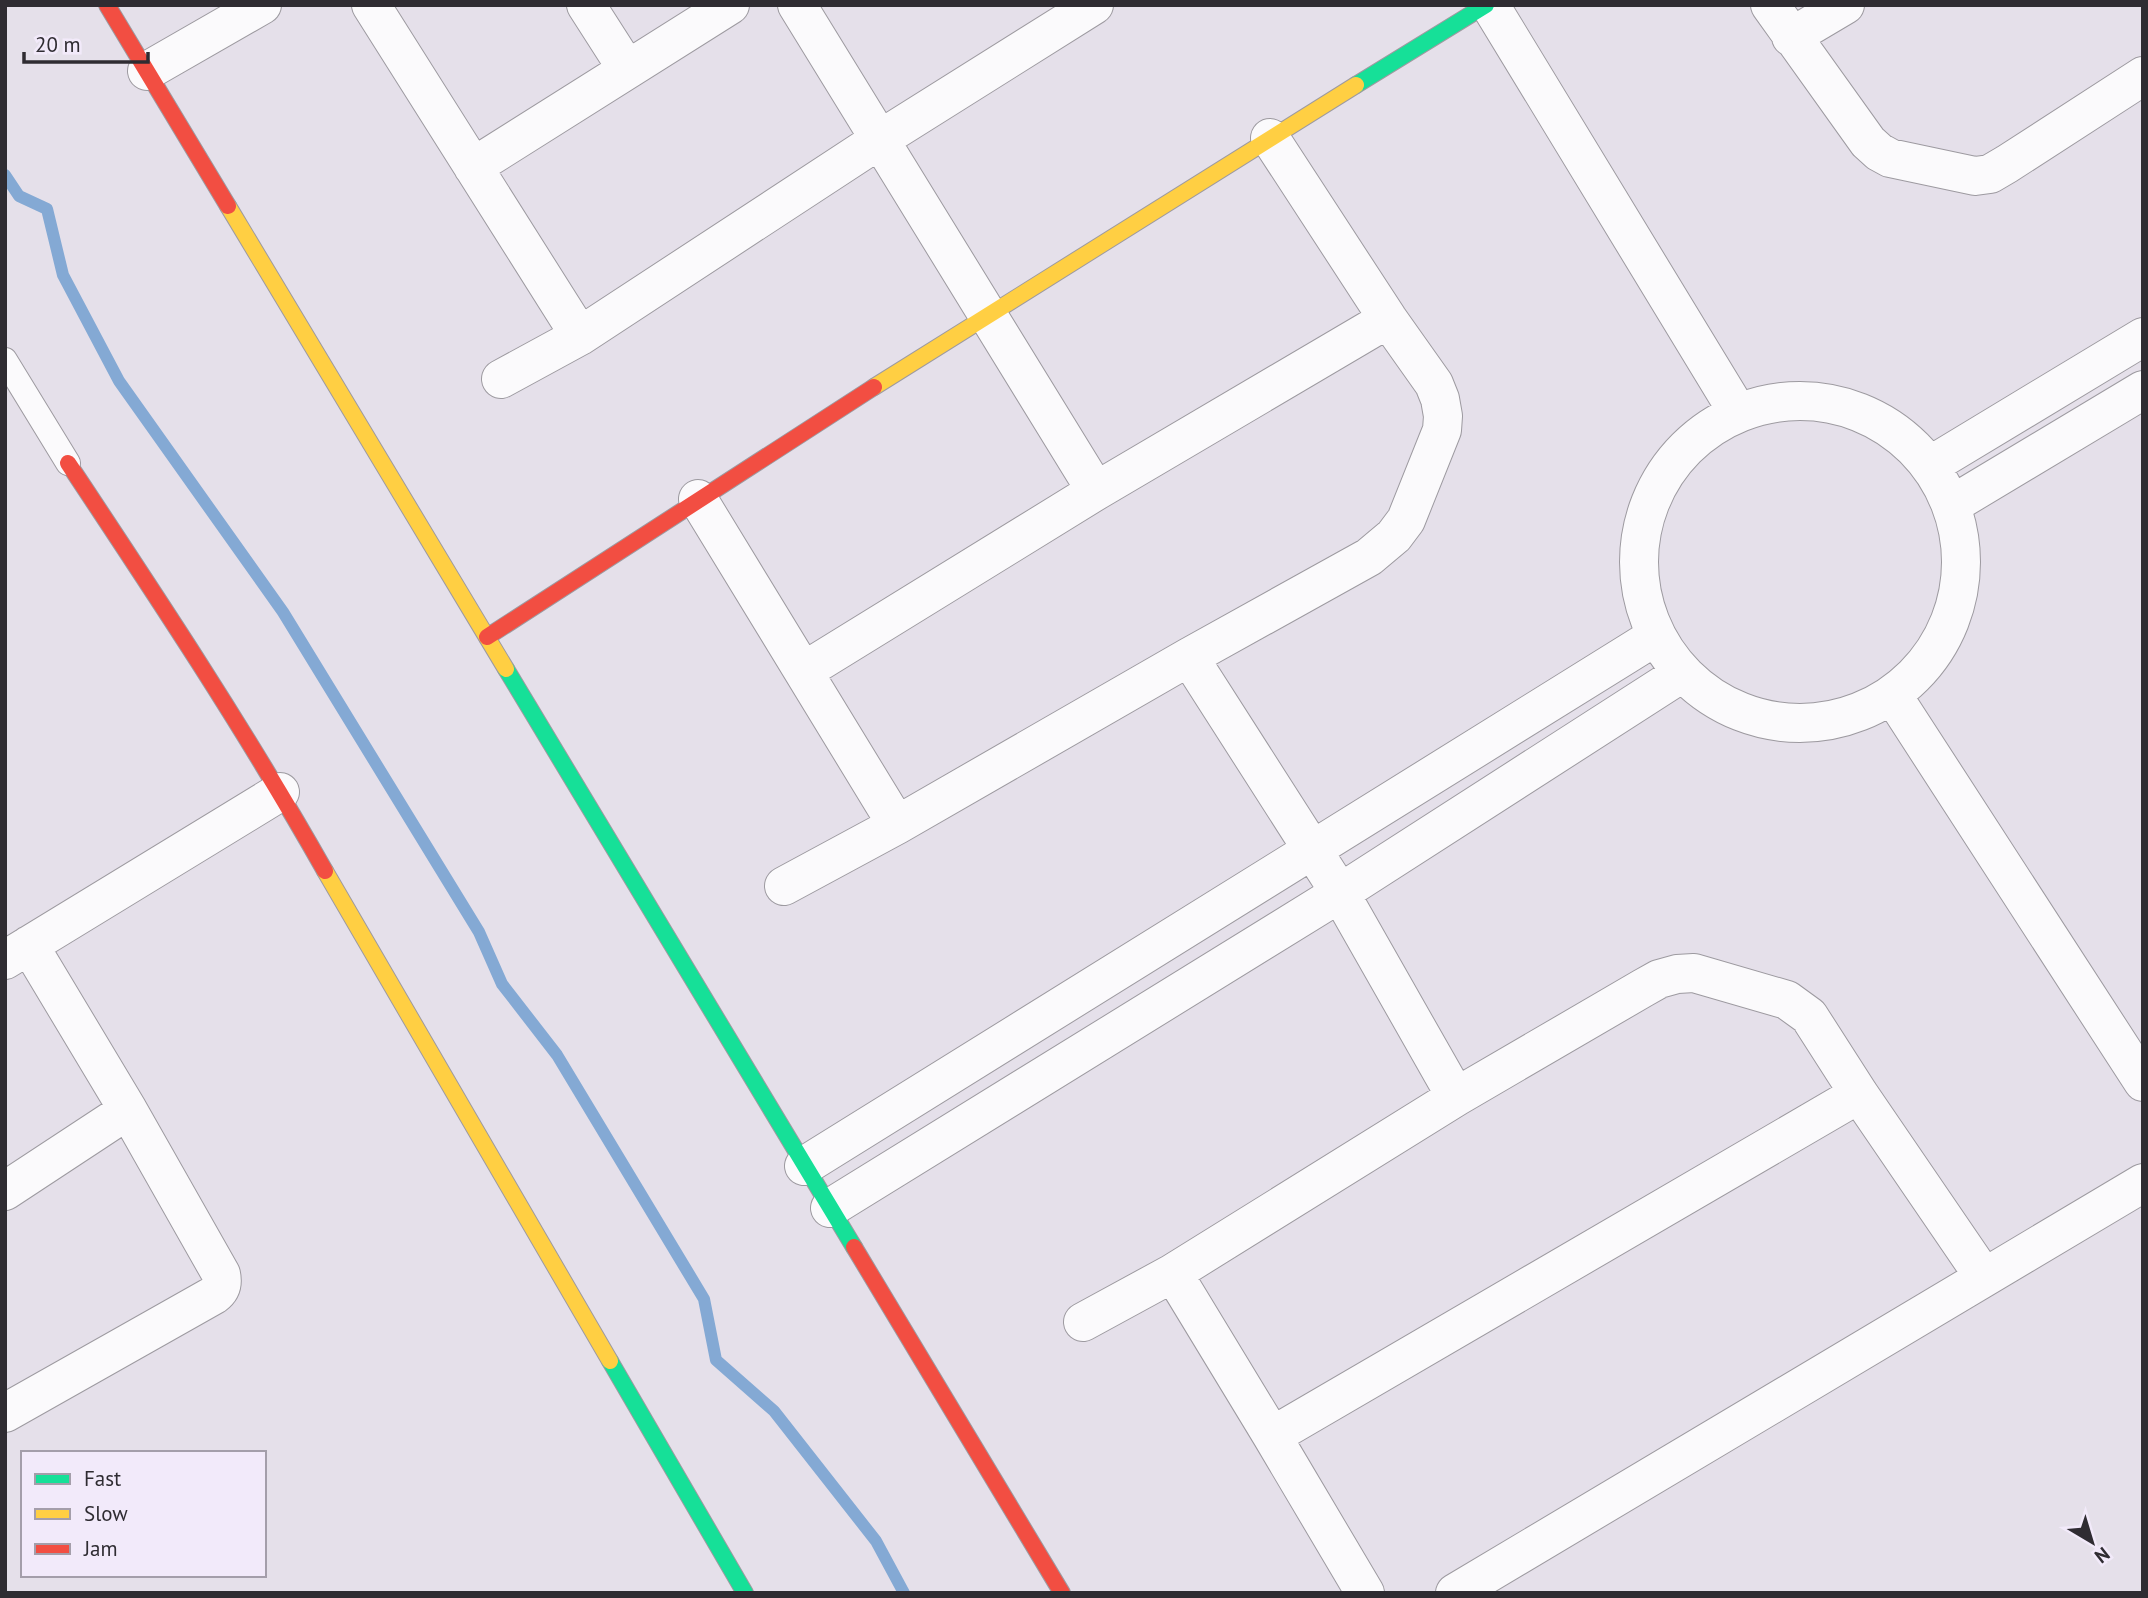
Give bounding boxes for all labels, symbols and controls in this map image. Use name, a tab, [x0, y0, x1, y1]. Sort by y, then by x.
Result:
scale bar	[24, 21, 149, 65]
text: 20 m	[35, 31, 81, 58]
legend	[21, 1451, 266, 1577]
text: Fast	[84, 1465, 121, 1492]
text: Slow	[84, 1500, 128, 1527]
north arrow	[2057, 1507, 2127, 1577]
text: Jam	[83, 1535, 118, 1562]
text: N	[2090, 1542, 2115, 1569]

